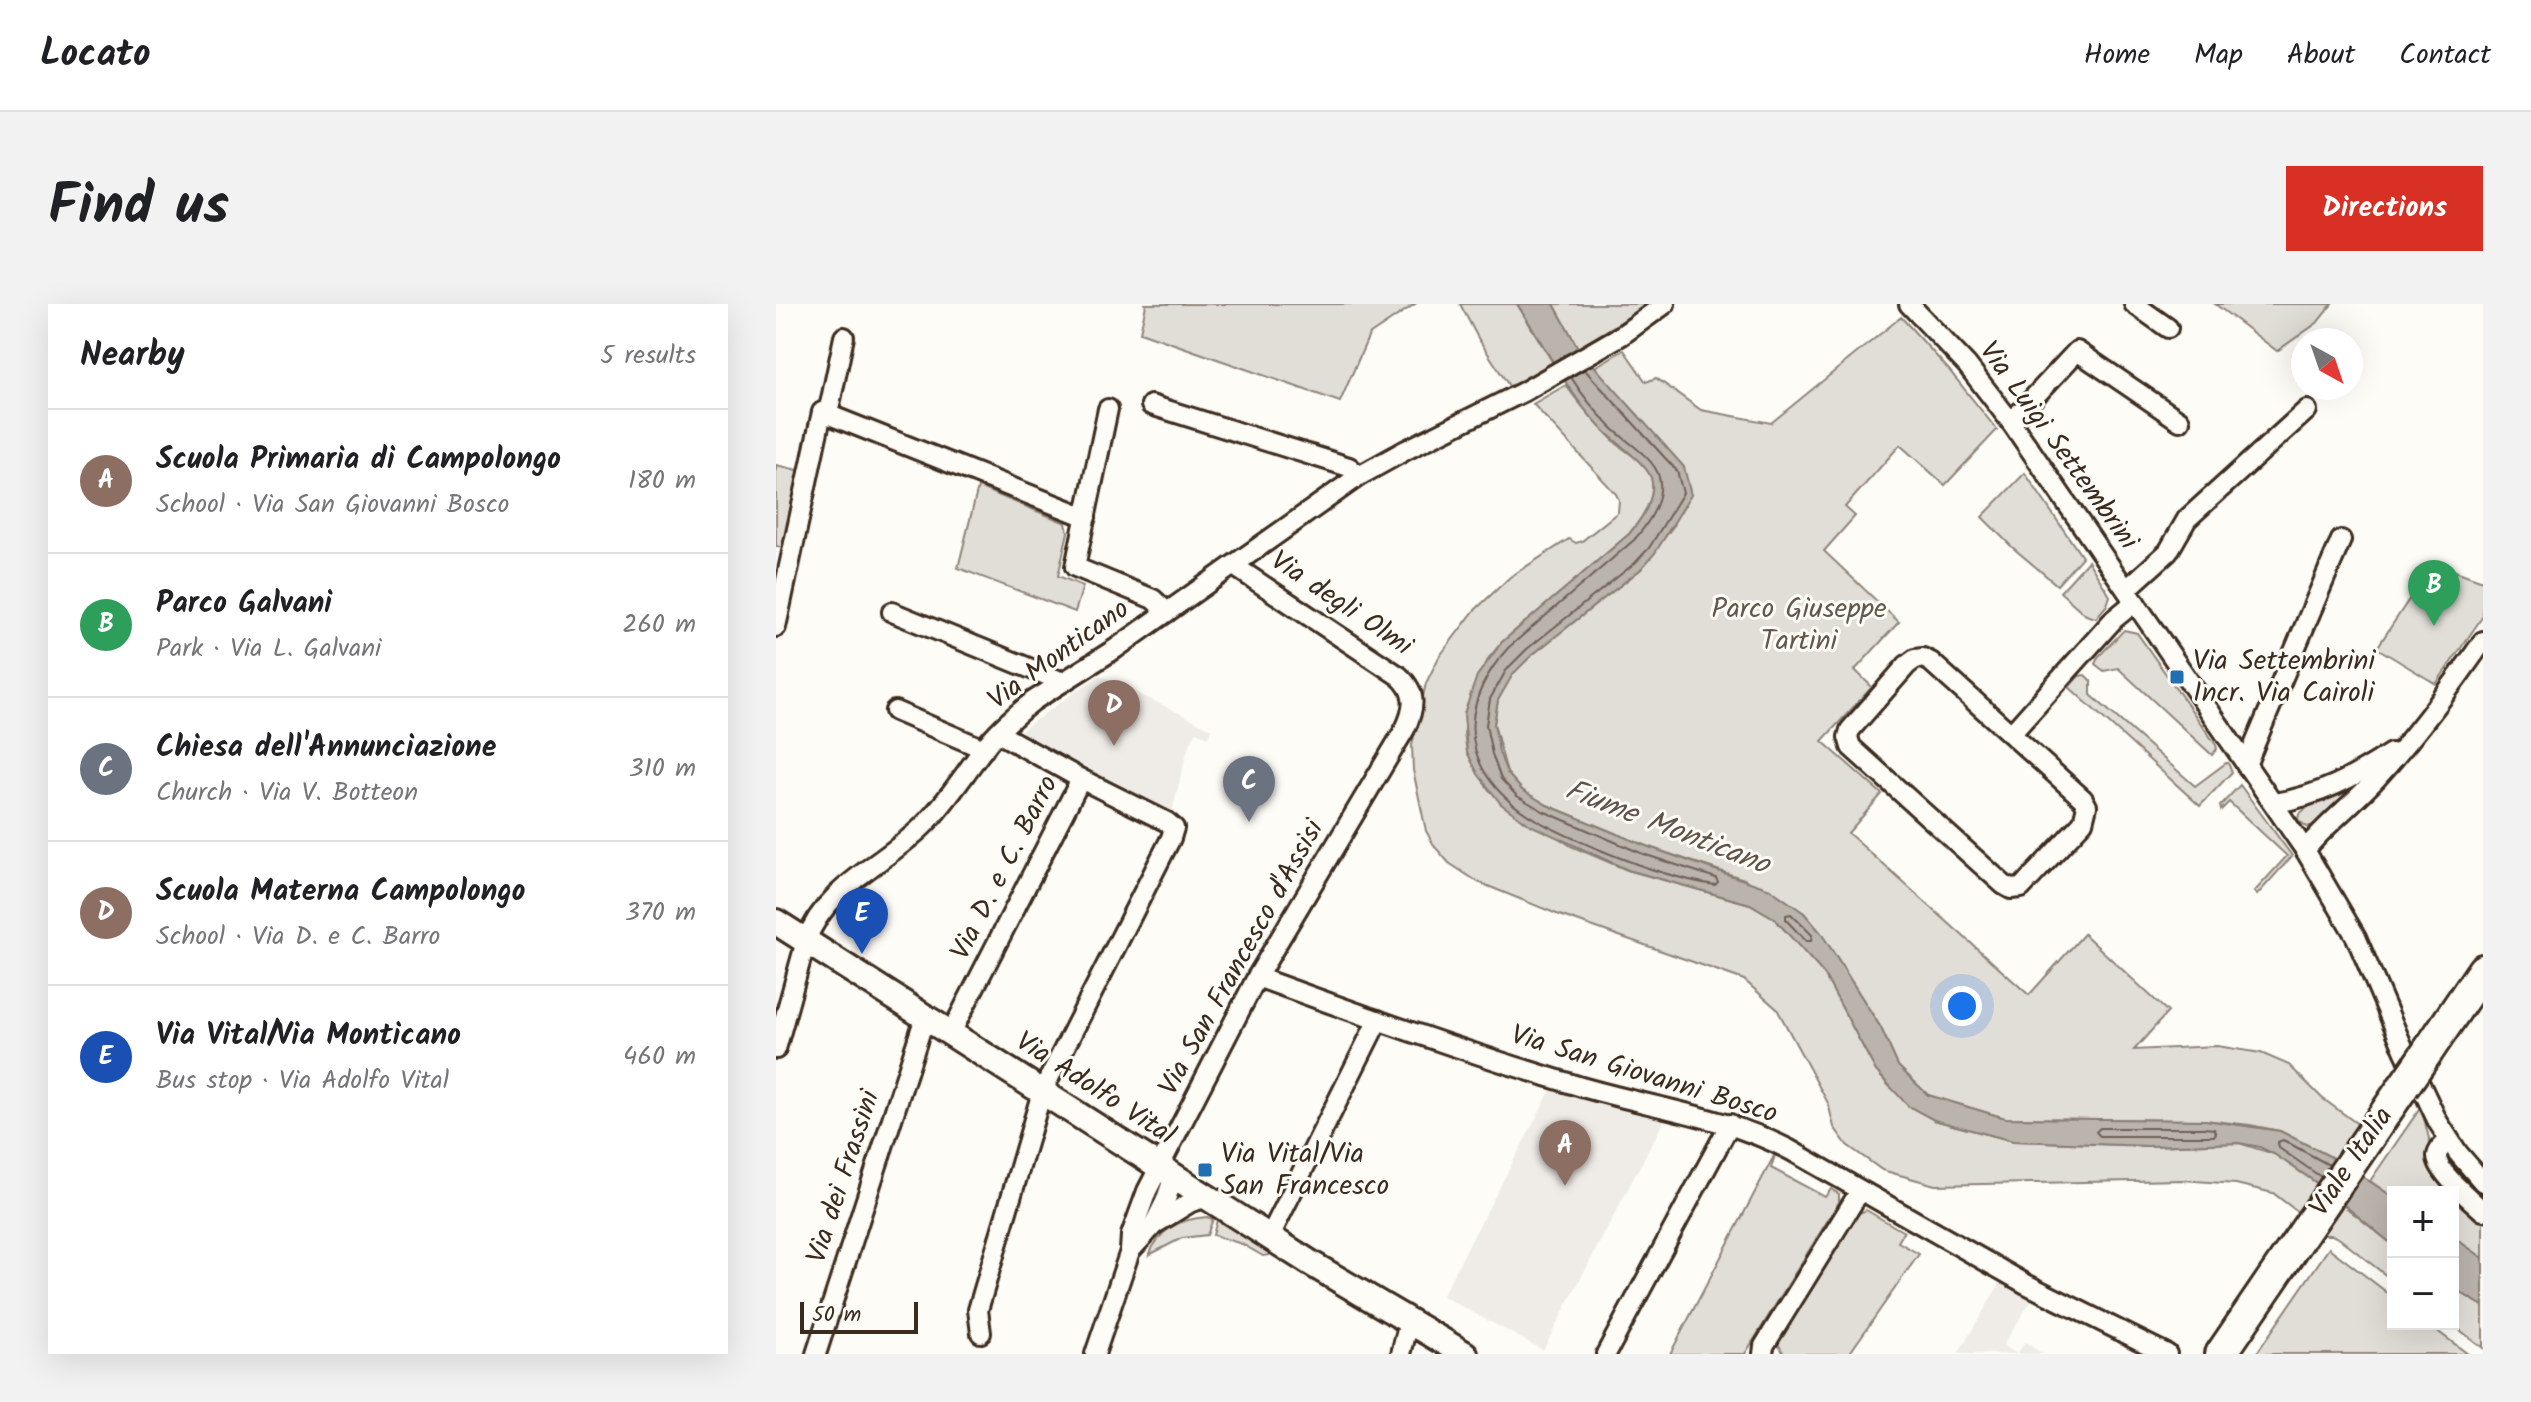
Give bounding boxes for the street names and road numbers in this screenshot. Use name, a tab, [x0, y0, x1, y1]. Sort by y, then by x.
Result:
street label: Via Luigi Settembrini	[1967, 332, 2150, 561]
street label: Via degli Olmi	[1261, 540, 1422, 669]
street label: Via Monticano	[978, 588, 1140, 722]
street label: Via D. e C. Barro	[939, 768, 1071, 968]
street label: Via San Francesco d'Assisi	[1147, 811, 1337, 1104]
street label: Via San Giovanni Bosco	[1505, 1013, 1783, 1137]
street label: Via Adolfo Vital	[1006, 1020, 1184, 1158]
street label: Via dei Frassini	[795, 1083, 894, 1269]
street label: Viale Italia	[2298, 1098, 2406, 1226]

